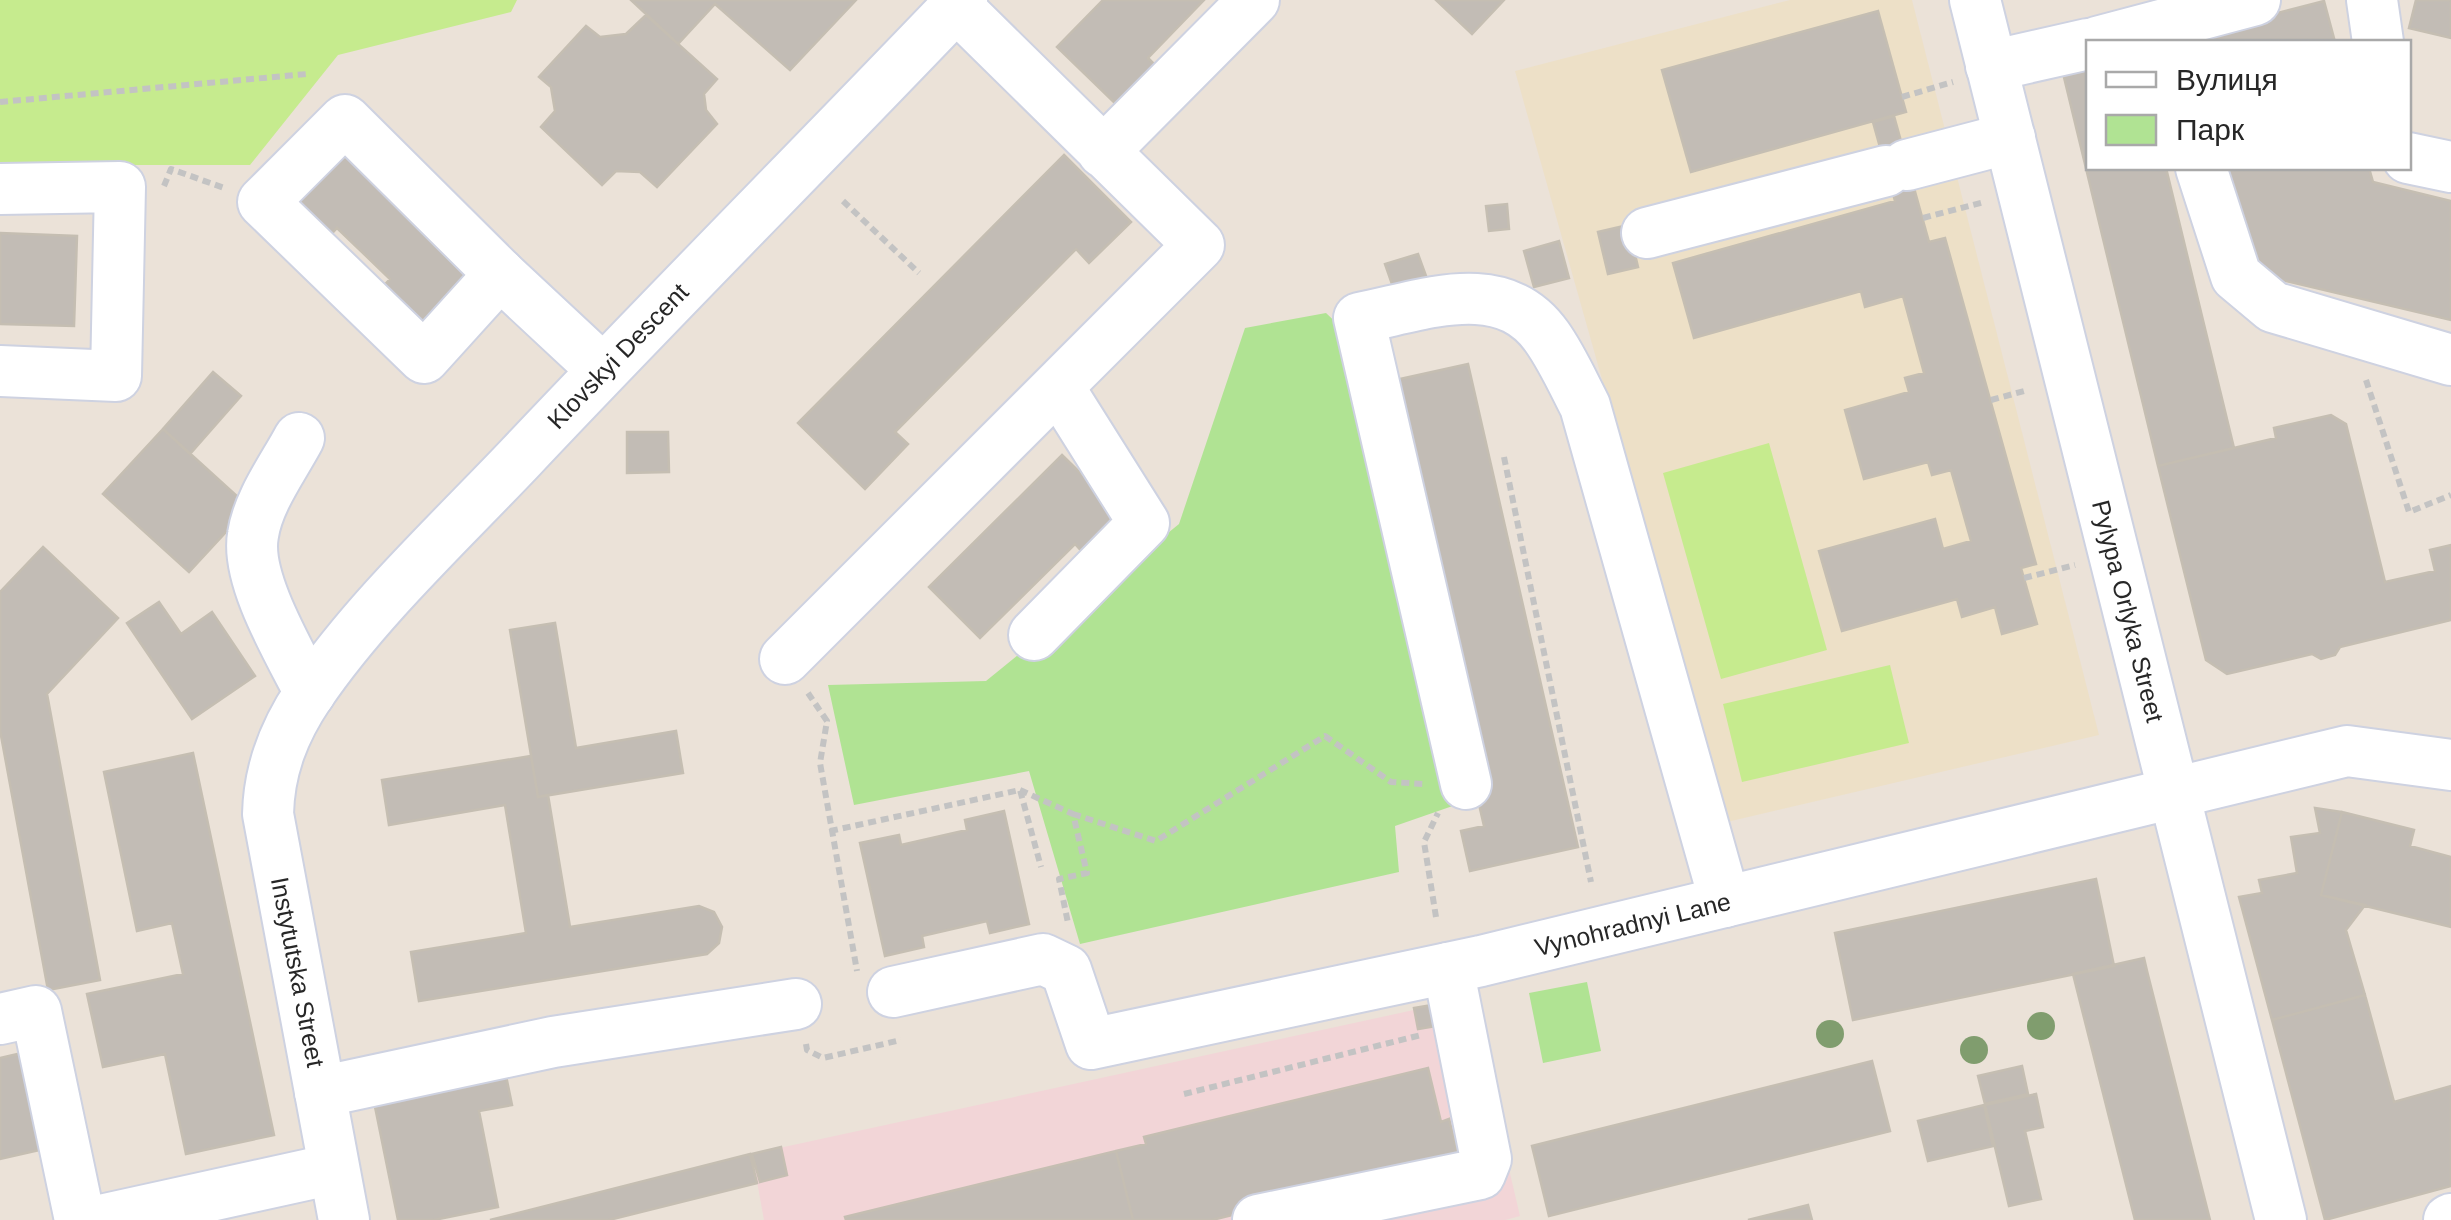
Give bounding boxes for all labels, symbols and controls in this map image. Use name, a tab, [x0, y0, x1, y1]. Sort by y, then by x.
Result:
legend	[2086, 40, 2411, 170]
text: Вулиця	[2176, 63, 2278, 96]
text: Парк	[2176, 113, 2245, 146]
street label: Klovskyi Descent	[542, 277, 694, 434]
street label: Pylypa Orlyka Street	[2087, 497, 2170, 725]
street label: Instytutska Street	[266, 875, 330, 1070]
street label: Vynohradnyi Lane	[1532, 887, 1733, 961]

